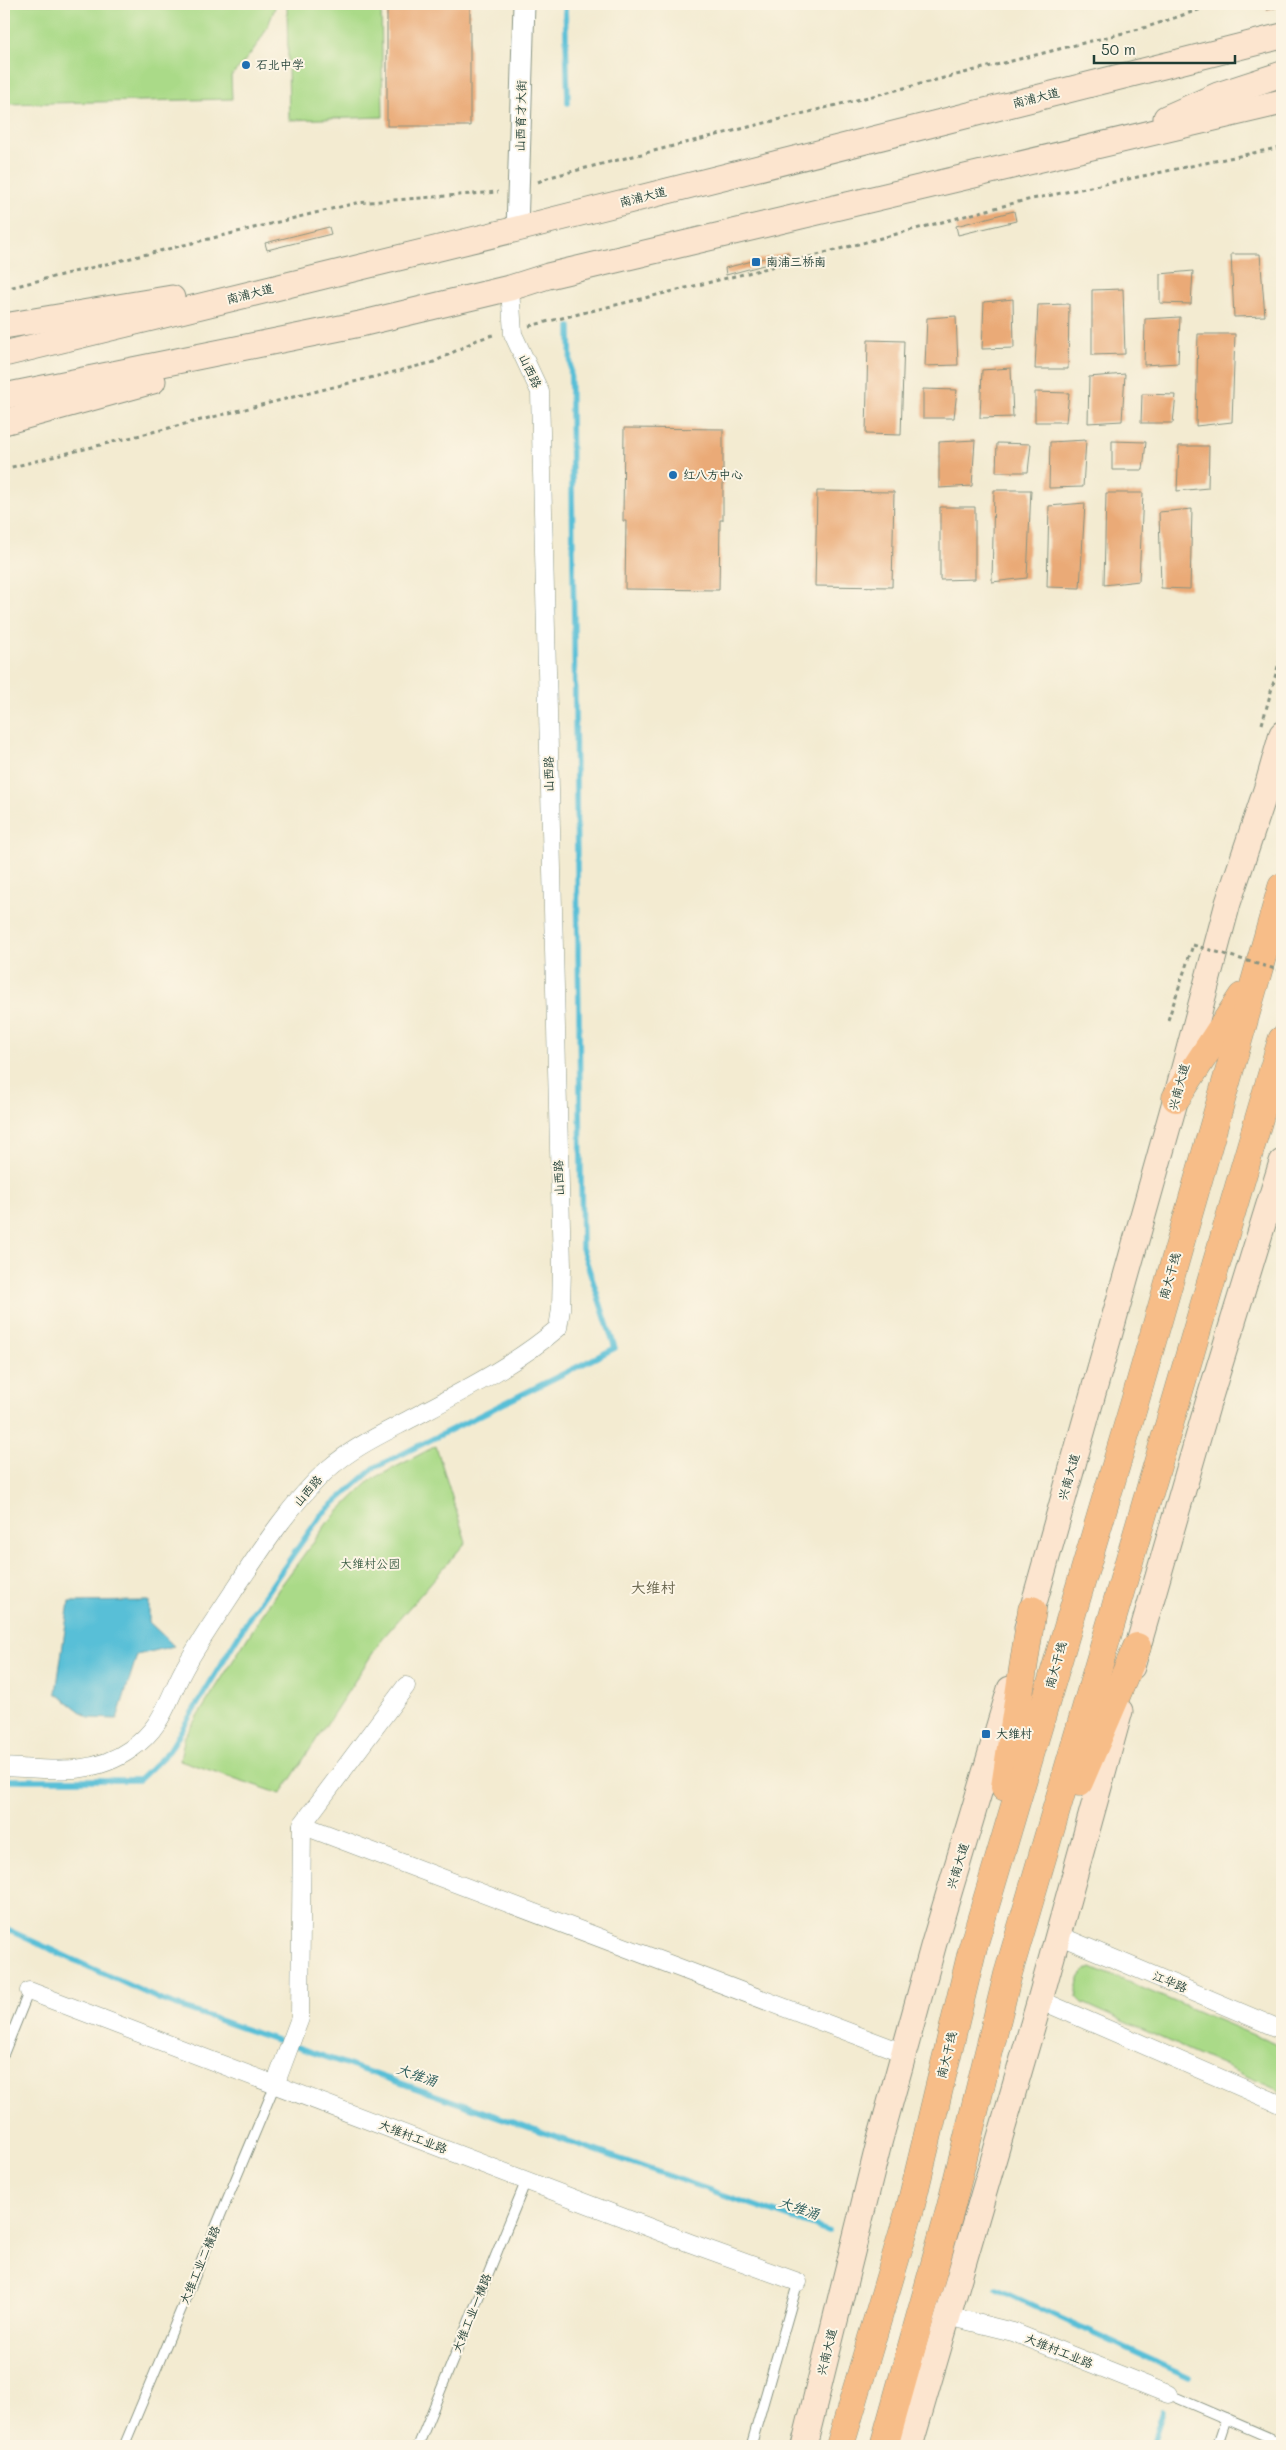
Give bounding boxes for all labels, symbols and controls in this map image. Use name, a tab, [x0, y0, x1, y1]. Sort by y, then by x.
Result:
scale bar	[1094, 32, 1235, 64]
text: 50 m	[1101, 39, 1136, 59]
place label: 石北中学	[256, 56, 304, 72]
marker: 石北中学	[240, 59, 252, 71]
street label: 山西育才大街	[511, 80, 529, 152]
street label: 南浦大道	[1011, 83, 1061, 111]
street label: 南浦大道	[618, 182, 668, 210]
place label: 南浦三桥南	[766, 253, 826, 269]
marker: 南浦三桥南	[750, 256, 762, 268]
street label: 南浦大道	[225, 279, 275, 307]
street label: 山西路	[516, 351, 546, 390]
place label: 红八方中心	[683, 466, 743, 482]
marker: 红八方中心	[667, 469, 679, 481]
street label: 山西路	[540, 756, 556, 792]
street label: 兴南大道	[1164, 1061, 1192, 1112]
street label: 山西路	[549, 1160, 567, 1196]
street label: 南大干线	[1155, 1250, 1183, 1301]
street label: 兴南大道	[1054, 1451, 1082, 1502]
street label: 山西路	[289, 1472, 325, 1509]
park label: 大维村公园	[340, 1555, 400, 1571]
district label: 大维村	[630, 1577, 676, 1597]
street label: 南大干线	[1041, 1639, 1069, 1690]
place label: 大维村	[996, 1725, 1032, 1741]
marker: 大维村	[980, 1728, 992, 1740]
street label: 兴南大道	[942, 1840, 972, 1891]
street label: 江华路	[1151, 1967, 1190, 1995]
street label: 南大干线	[932, 2030, 960, 2080]
water label: 大维涌	[394, 2059, 441, 2091]
street label: 大维村工业路	[377, 2116, 450, 2156]
water label: 大维涌	[776, 2192, 823, 2224]
street label: 大维工业二横路	[175, 2223, 223, 2306]
street label: 大维工业一横路	[448, 2271, 494, 2355]
street label: 兴南大道	[812, 2327, 840, 2377]
street label: 大维村工业路	[1023, 2329, 1096, 2371]

